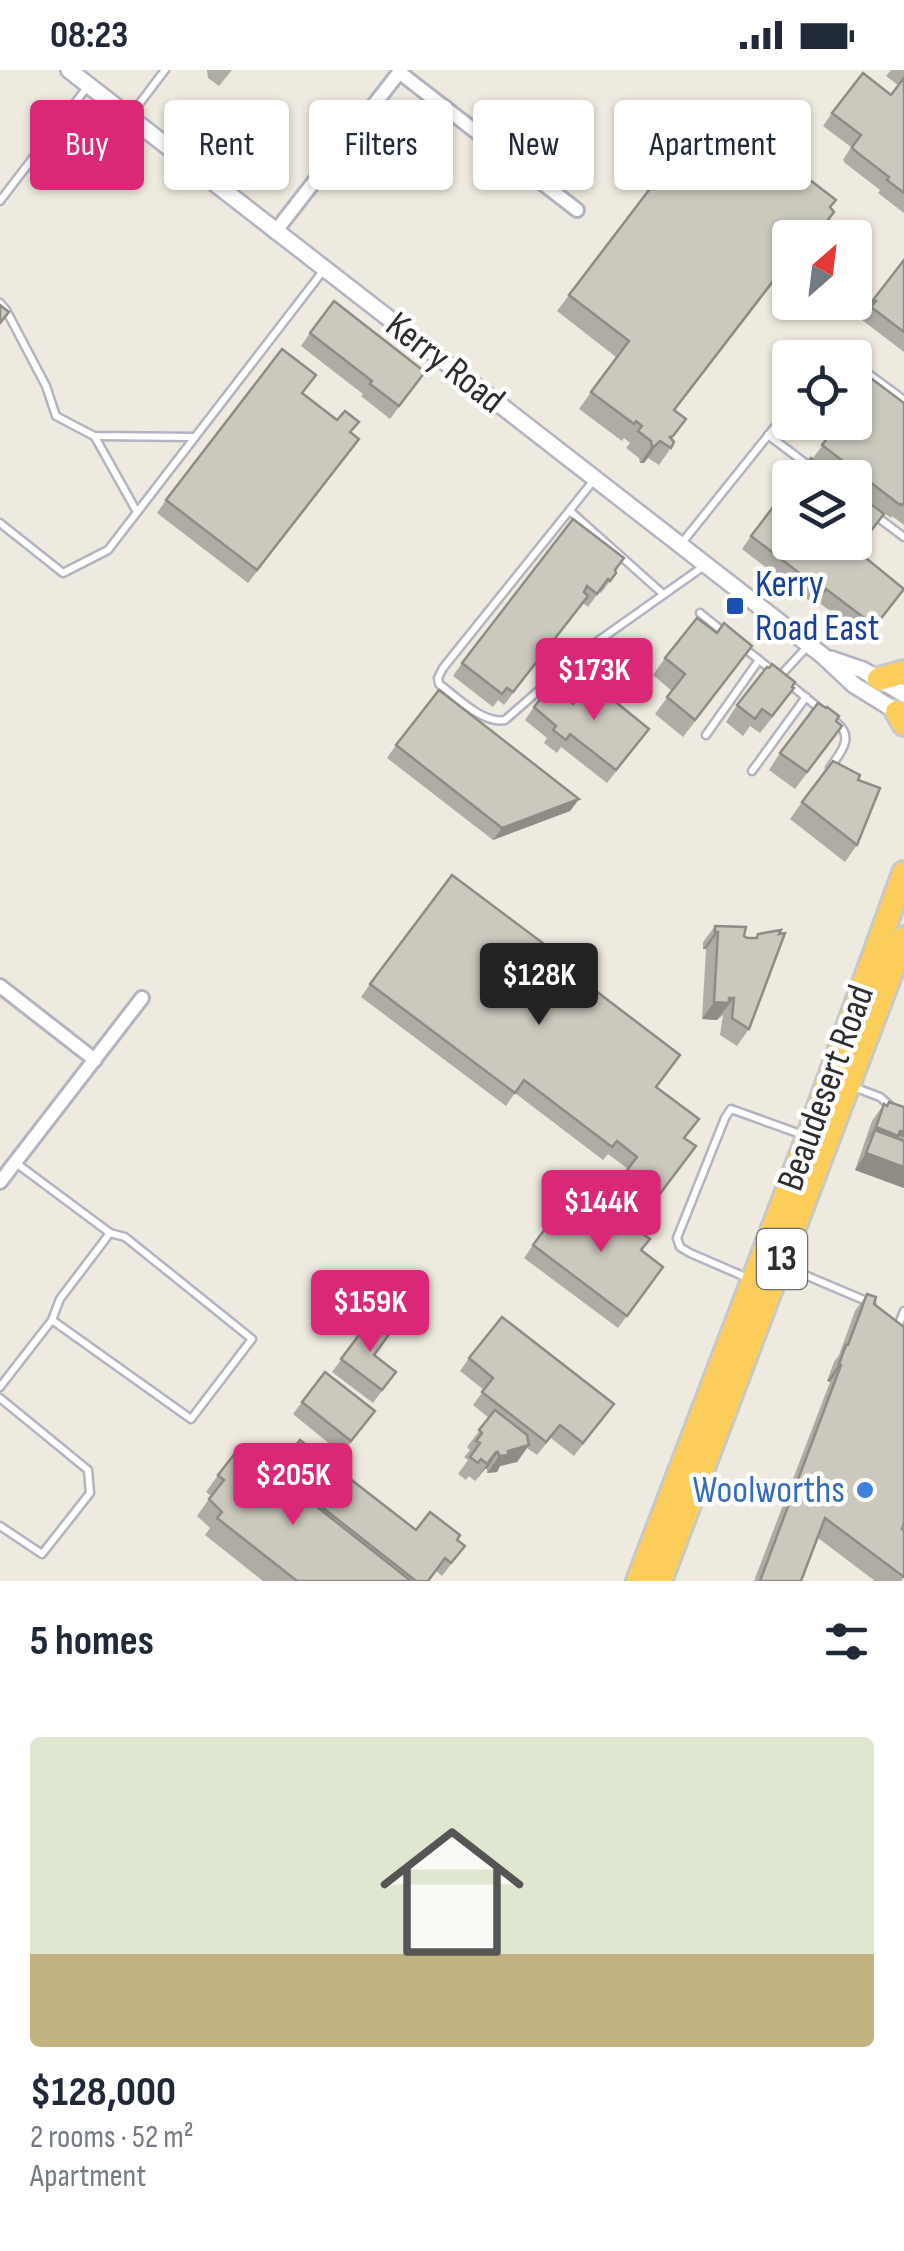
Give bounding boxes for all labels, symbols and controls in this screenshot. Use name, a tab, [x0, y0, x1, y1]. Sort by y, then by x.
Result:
text: 08:23	[50, 13, 128, 58]
chip: Buy	[30, 100, 144, 190]
chip: Rent	[164, 100, 289, 190]
chip: Filters	[309, 100, 453, 190]
chip: New	[473, 100, 594, 190]
chip: Apartment	[614, 100, 811, 190]
north arrow	[772, 220, 872, 320]
map controls	[772, 220, 872, 560]
street label: Kerry Road	[377, 303, 513, 423]
button: locate	[772, 340, 872, 440]
button: layers	[772, 460, 872, 560]
place label: Kerry Road East	[755, 562, 879, 651]
marker: Kerry Road East	[724, 595, 746, 617]
pin: $173K	[524, 638, 664, 723]
text: $173K	[558, 651, 630, 690]
pin: $128K	[469, 943, 609, 1028]
text: $128K	[502, 956, 576, 995]
street label: Beaudesert Road	[768, 979, 884, 1197]
pin: $144K	[531, 1170, 671, 1255]
text: $144K	[564, 1183, 638, 1222]
road number: 13	[757, 1229, 807, 1289]
pin: $159K	[300, 1270, 440, 1355]
text: $159K	[333, 1283, 407, 1322]
pin: $205K	[223, 1443, 363, 1528]
text: $205K	[255, 1456, 331, 1495]
place label: Woolworths	[693, 1468, 845, 1513]
marker: Woolworths	[854, 1479, 876, 1501]
icon: filters	[819, 1614, 874, 1669]
text: 5 homes	[30, 1616, 154, 1667]
icon: home	[362, 1802, 542, 1982]
text: $128,000	[30, 2067, 176, 2118]
text: 2 rooms · 52 m²	[30, 2118, 194, 2157]
text: Apartment	[30, 2157, 146, 2196]

